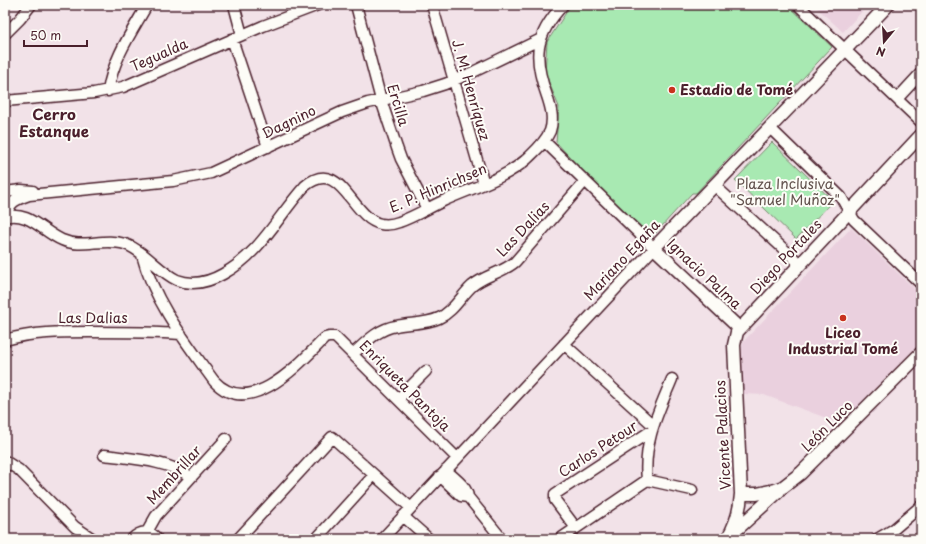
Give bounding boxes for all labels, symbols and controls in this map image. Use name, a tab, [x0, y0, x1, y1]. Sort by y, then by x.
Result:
scale bar	[24, 22, 87, 48]
north arrow	[864, 22, 904, 62]
text: 50 m	[30, 26, 61, 44]
street label: Tegualda	[127, 32, 191, 76]
street label: J. M. Henríquez	[447, 37, 496, 143]
text: N	[874, 42, 888, 61]
place label: Estadio de Tomé	[680, 79, 794, 100]
street label: Ercilla	[382, 81, 415, 129]
marker: Estadio de Tomé	[667, 85, 677, 95]
street label: Dagnino	[258, 99, 319, 144]
district label: Cerro Estanque	[19, 102, 89, 142]
street label: E. P. Hinrichsen	[386, 158, 490, 218]
park label: Plaza Inclusiva "Samuel Muñoz"	[730, 173, 840, 210]
street label: Las Dalias	[491, 196, 554, 261]
street label: Mariano Egaña	[579, 214, 665, 305]
street label: Diego Portales	[745, 214, 826, 299]
street label: Ignacio Palma	[662, 233, 747, 314]
street label: Las Dalias	[58, 307, 128, 328]
marker: Liceo Industrial Tomé	[838, 313, 848, 323]
place label: Liceo Industrial Tomé	[788, 322, 898, 359]
street label: Enriqueta Pantoja	[355, 335, 456, 436]
street label: Vicente Palacios	[709, 380, 736, 490]
street label: León Luco	[796, 395, 857, 456]
street label: Carlos Petour	[554, 415, 642, 482]
street label: Membrillar	[141, 440, 206, 509]

